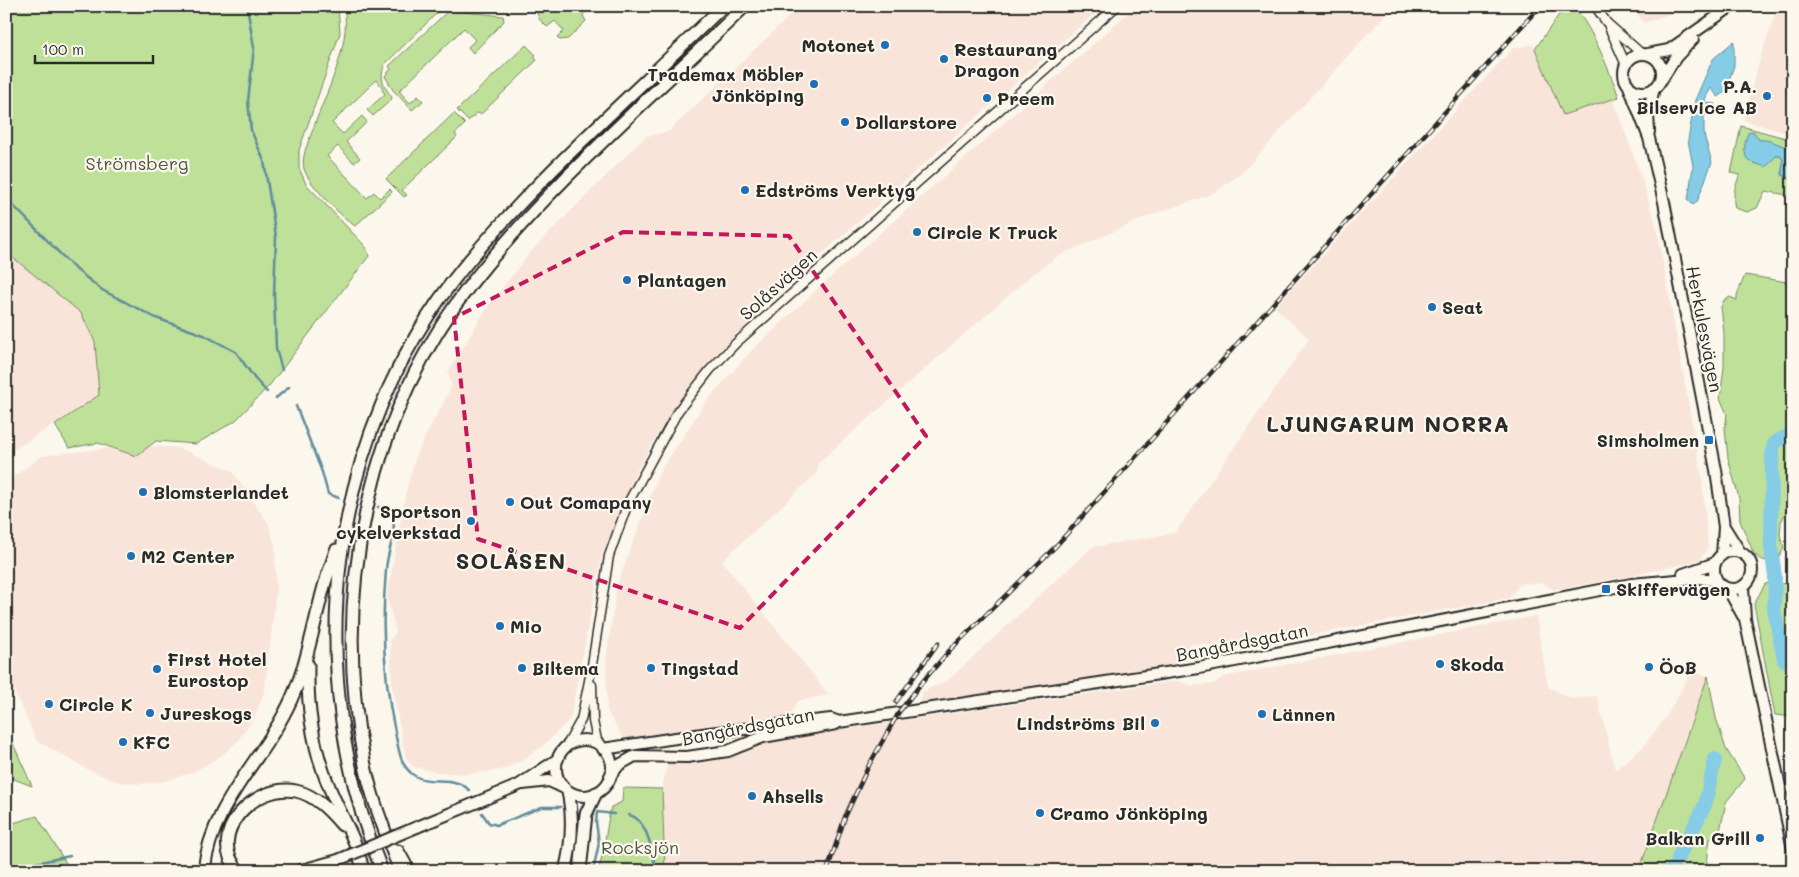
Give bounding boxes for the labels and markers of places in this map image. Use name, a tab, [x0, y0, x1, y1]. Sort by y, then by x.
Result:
place label: Motonet	[802, 33, 875, 57]
place label: Restaurang Dragon	[954, 37, 1057, 82]
marker: Motonet	[879, 39, 891, 51]
marker: Restaurang Dragon	[938, 53, 950, 65]
place label: Trademax Möbler Jönköping	[648, 62, 804, 107]
place label: P.A. Bilservice AB	[1636, 74, 1757, 119]
marker: Trademax Möbler Jönköping	[808, 78, 820, 90]
place label: Preem	[997, 86, 1054, 110]
marker: P.A. Bilservice AB	[1761, 90, 1773, 102]
marker: Preem	[981, 92, 993, 104]
place label: Dollarstore	[855, 110, 957, 134]
marker: Dollarstore	[839, 116, 851, 128]
place label: Edströms Verktyg	[755, 178, 916, 202]
marker: Edströms Verktyg	[739, 184, 751, 196]
place label: Circle K Truck	[927, 220, 1058, 244]
marker: Circle K Truck	[911, 226, 923, 238]
place label: Plantagen	[637, 268, 726, 292]
marker: Plantagen	[621, 274, 633, 286]
place label: Seat	[1442, 295, 1483, 319]
marker: Seat	[1426, 301, 1438, 313]
place label: Simsholmen	[1597, 428, 1699, 452]
marker: Simsholmen	[1703, 434, 1715, 446]
place label: Blomsterlandet	[153, 480, 289, 504]
marker: Blomsterlandet	[137, 486, 149, 498]
place label: Out Comapany	[520, 490, 652, 514]
marker: Out Comapany	[504, 496, 516, 508]
place label: Sportson cykelverkstad	[336, 499, 461, 544]
marker: Sportson cykelverkstad	[465, 515, 477, 527]
place label: M2 Center	[141, 544, 235, 568]
marker: M2 Center	[125, 550, 137, 562]
place label: Skiffervägen	[1616, 577, 1730, 601]
marker: Skiffervägen	[1600, 583, 1612, 595]
place label: Mio	[510, 614, 542, 638]
marker: Mio	[494, 620, 506, 632]
place label: First Hotel Eurostop	[167, 647, 267, 692]
place label: Skoda	[1450, 652, 1504, 676]
place label: ÖoB	[1659, 655, 1697, 679]
place label: Biltema	[532, 656, 599, 680]
place label: Tingstad	[661, 656, 738, 680]
marker: Skoda	[1434, 658, 1446, 670]
marker: ÖoB	[1643, 661, 1655, 673]
marker: Biltema	[516, 662, 528, 674]
marker: Tingstad	[645, 662, 657, 674]
marker: First Hotel Eurostop	[151, 663, 163, 675]
place label: Circle K	[59, 692, 133, 716]
marker: Circle K	[43, 698, 55, 710]
place label: Jureskogs	[160, 701, 252, 725]
place label: Lännen	[1272, 702, 1335, 726]
marker: Jureskogs	[144, 707, 156, 719]
marker: Lännen	[1256, 708, 1268, 720]
place label: Lindströms Bil	[1016, 711, 1145, 735]
marker: Lindströms Bil	[1149, 717, 1161, 729]
place label: KFC	[133, 730, 170, 754]
marker: KFC	[117, 736, 129, 748]
place label: Ahsells	[762, 784, 824, 808]
marker: Ahsells	[746, 790, 758, 802]
place label: Cramo Jönköping	[1050, 801, 1208, 825]
marker: Cramo Jönköping	[1034, 807, 1046, 819]
place label: Balkan Grill	[1645, 826, 1750, 850]
marker: Balkan Grill	[1754, 832, 1766, 844]

